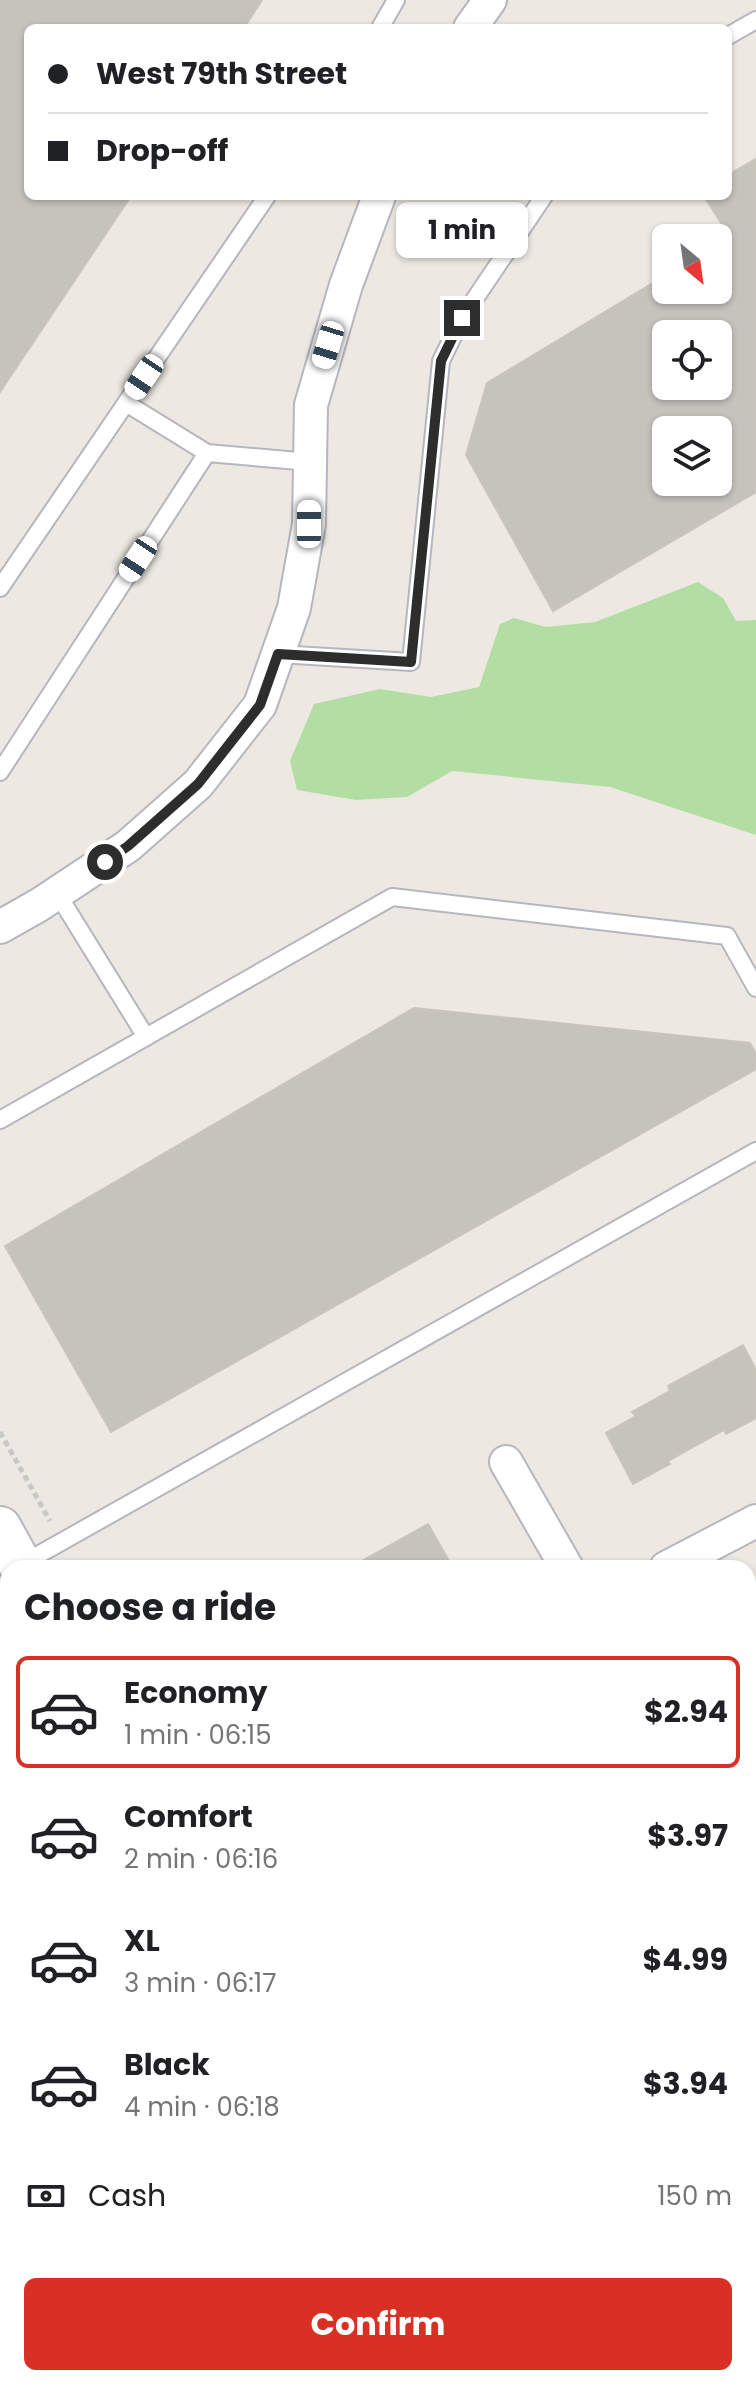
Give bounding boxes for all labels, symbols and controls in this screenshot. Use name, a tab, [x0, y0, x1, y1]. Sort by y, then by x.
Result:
text: West 79th Street	[96, 52, 347, 95]
text: Drop-off	[96, 129, 228, 172]
callout: 1 min	[396, 202, 528, 258]
text: 1 min	[428, 212, 496, 248]
north arrow	[652, 224, 732, 304]
map controls	[652, 224, 732, 496]
route end	[444, 300, 480, 336]
car	[310, 319, 346, 371]
button: locate	[652, 320, 732, 400]
car	[121, 350, 167, 404]
button: layers	[652, 416, 732, 496]
car	[297, 500, 321, 548]
car	[115, 532, 161, 586]
route start	[87, 844, 123, 880]
text: Choose a ride	[24, 1582, 276, 1633]
text: Economy	[124, 1671, 268, 1714]
icon: car	[28, 1676, 100, 1748]
text: $2.94	[644, 1690, 728, 1733]
text: 1 min · 06:15	[124, 1717, 272, 1753]
text: Comfort	[124, 1795, 253, 1838]
icon: car	[28, 1800, 100, 1872]
text: $3.97	[647, 1814, 728, 1857]
text: 2 min · 06:16	[124, 1841, 278, 1877]
text: XL	[124, 1919, 160, 1962]
icon: car	[28, 1924, 100, 1996]
text: $4.99	[643, 1938, 728, 1981]
text: 3 min · 06:17	[124, 1965, 276, 2001]
text: Black	[124, 2043, 210, 2086]
icon: car	[28, 2048, 100, 2120]
text: $3.94	[643, 2062, 728, 2105]
text: 4 min · 06:18	[124, 2089, 280, 2125]
icon: cash	[24, 2174, 68, 2218]
text: Cash	[88, 2174, 166, 2217]
text: 150 m	[657, 2178, 732, 2214]
button: Confirm	[24, 2278, 732, 2370]

